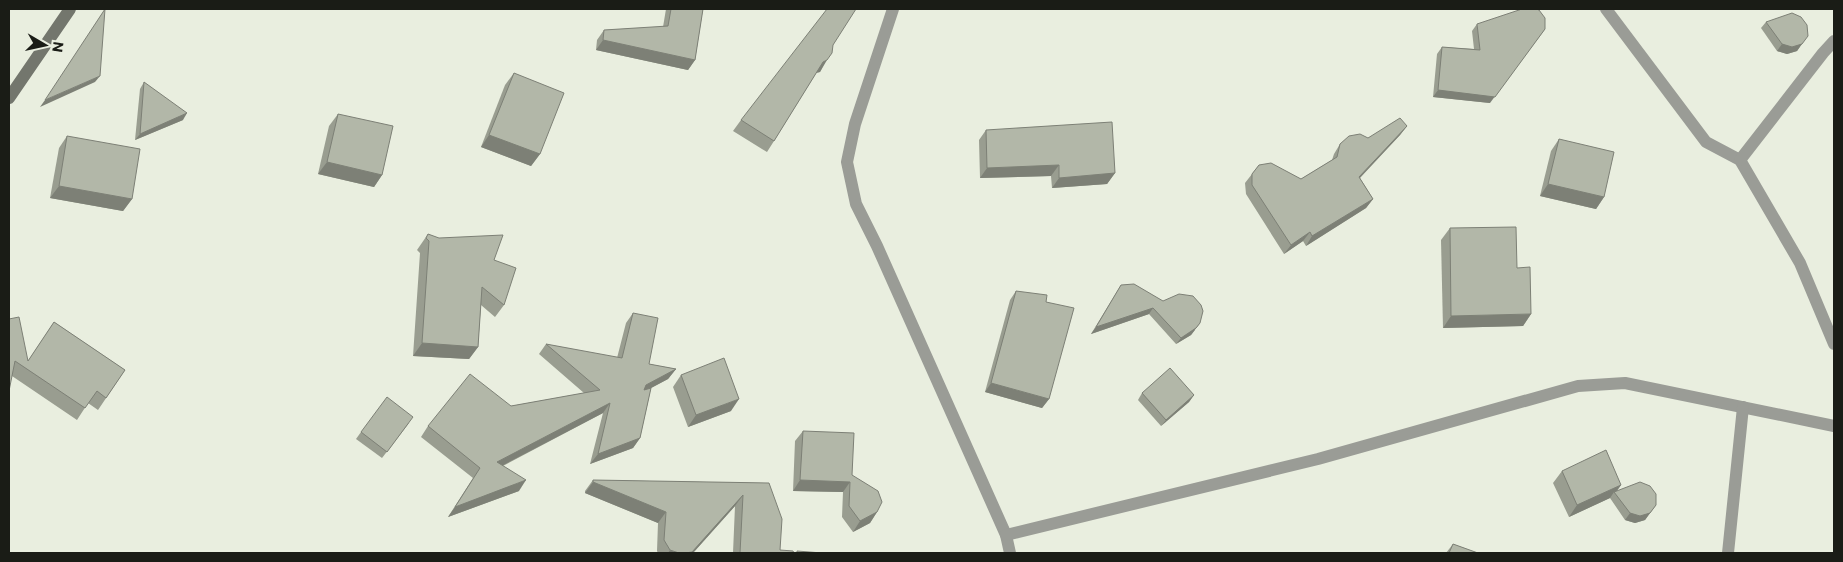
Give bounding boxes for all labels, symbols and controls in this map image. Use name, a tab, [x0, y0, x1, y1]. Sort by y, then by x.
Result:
north arrow	[20, 20, 70, 70]
text: N	[49, 41, 68, 54]

